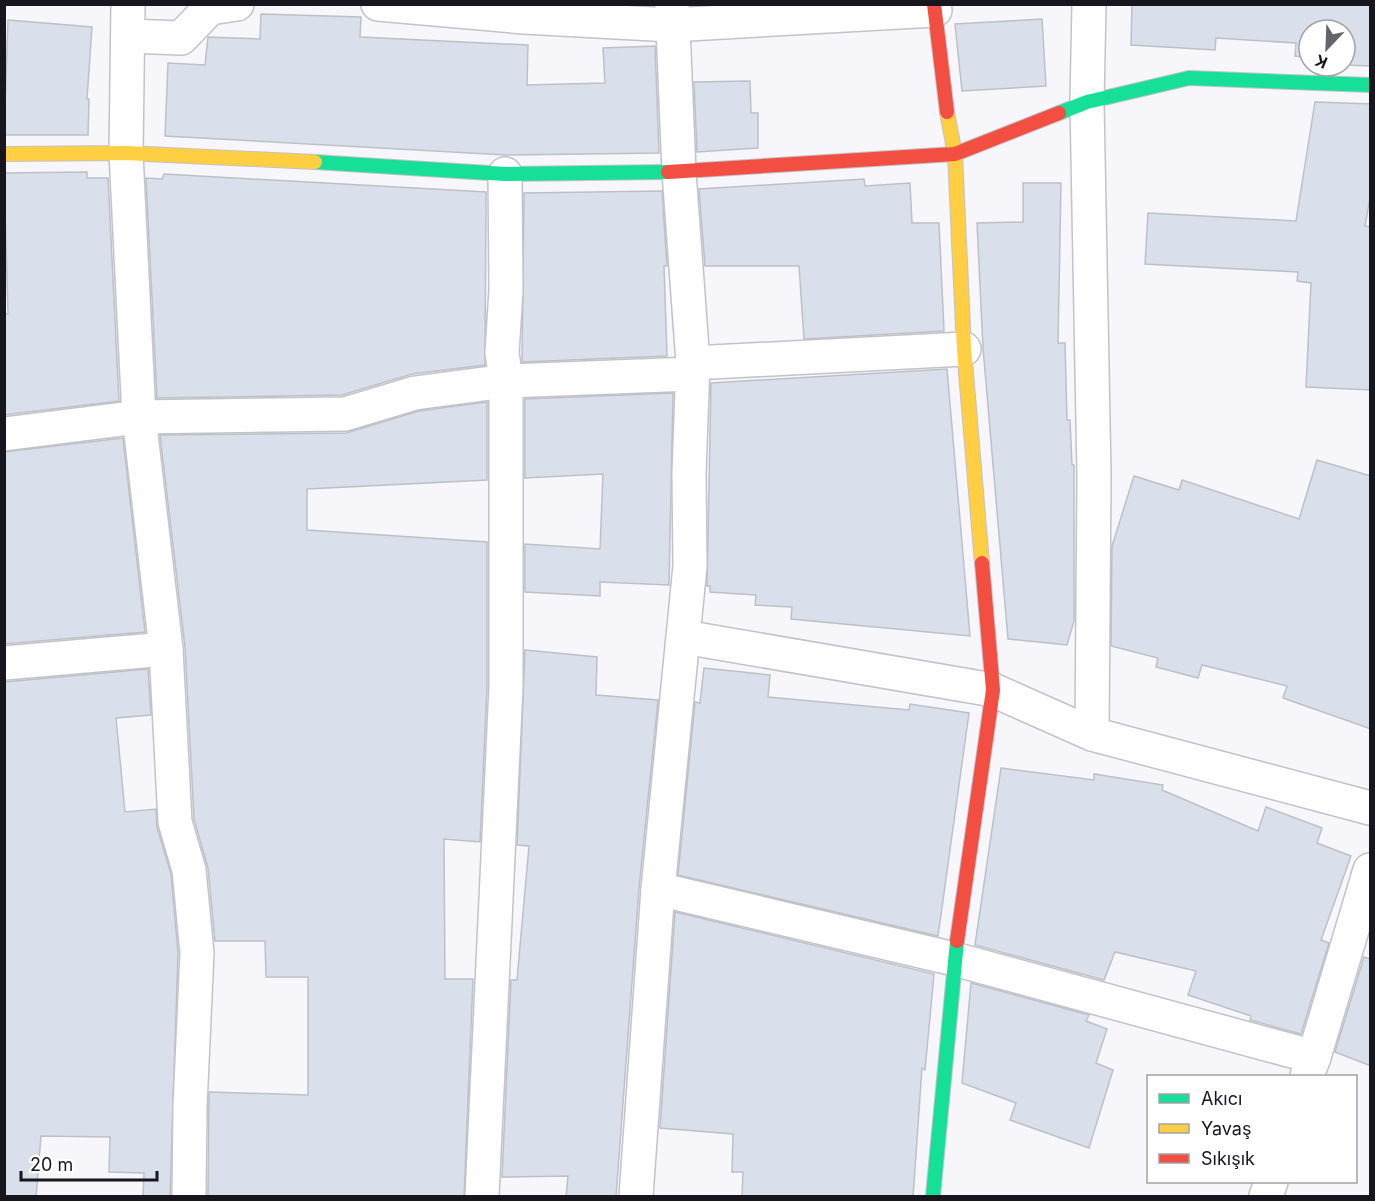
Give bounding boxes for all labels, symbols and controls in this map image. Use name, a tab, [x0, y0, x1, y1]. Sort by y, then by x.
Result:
north arrow	[1297, 18, 1357, 78]
text: K	[1311, 50, 1330, 73]
legend	[1147, 1075, 1357, 1183]
text: Akıcı	[1201, 1088, 1242, 1109]
text: Yavaş	[1201, 1118, 1251, 1139]
scale bar	[21, 1144, 158, 1182]
text: Sıkışık	[1201, 1148, 1255, 1169]
text: 20 m	[30, 1154, 73, 1175]

